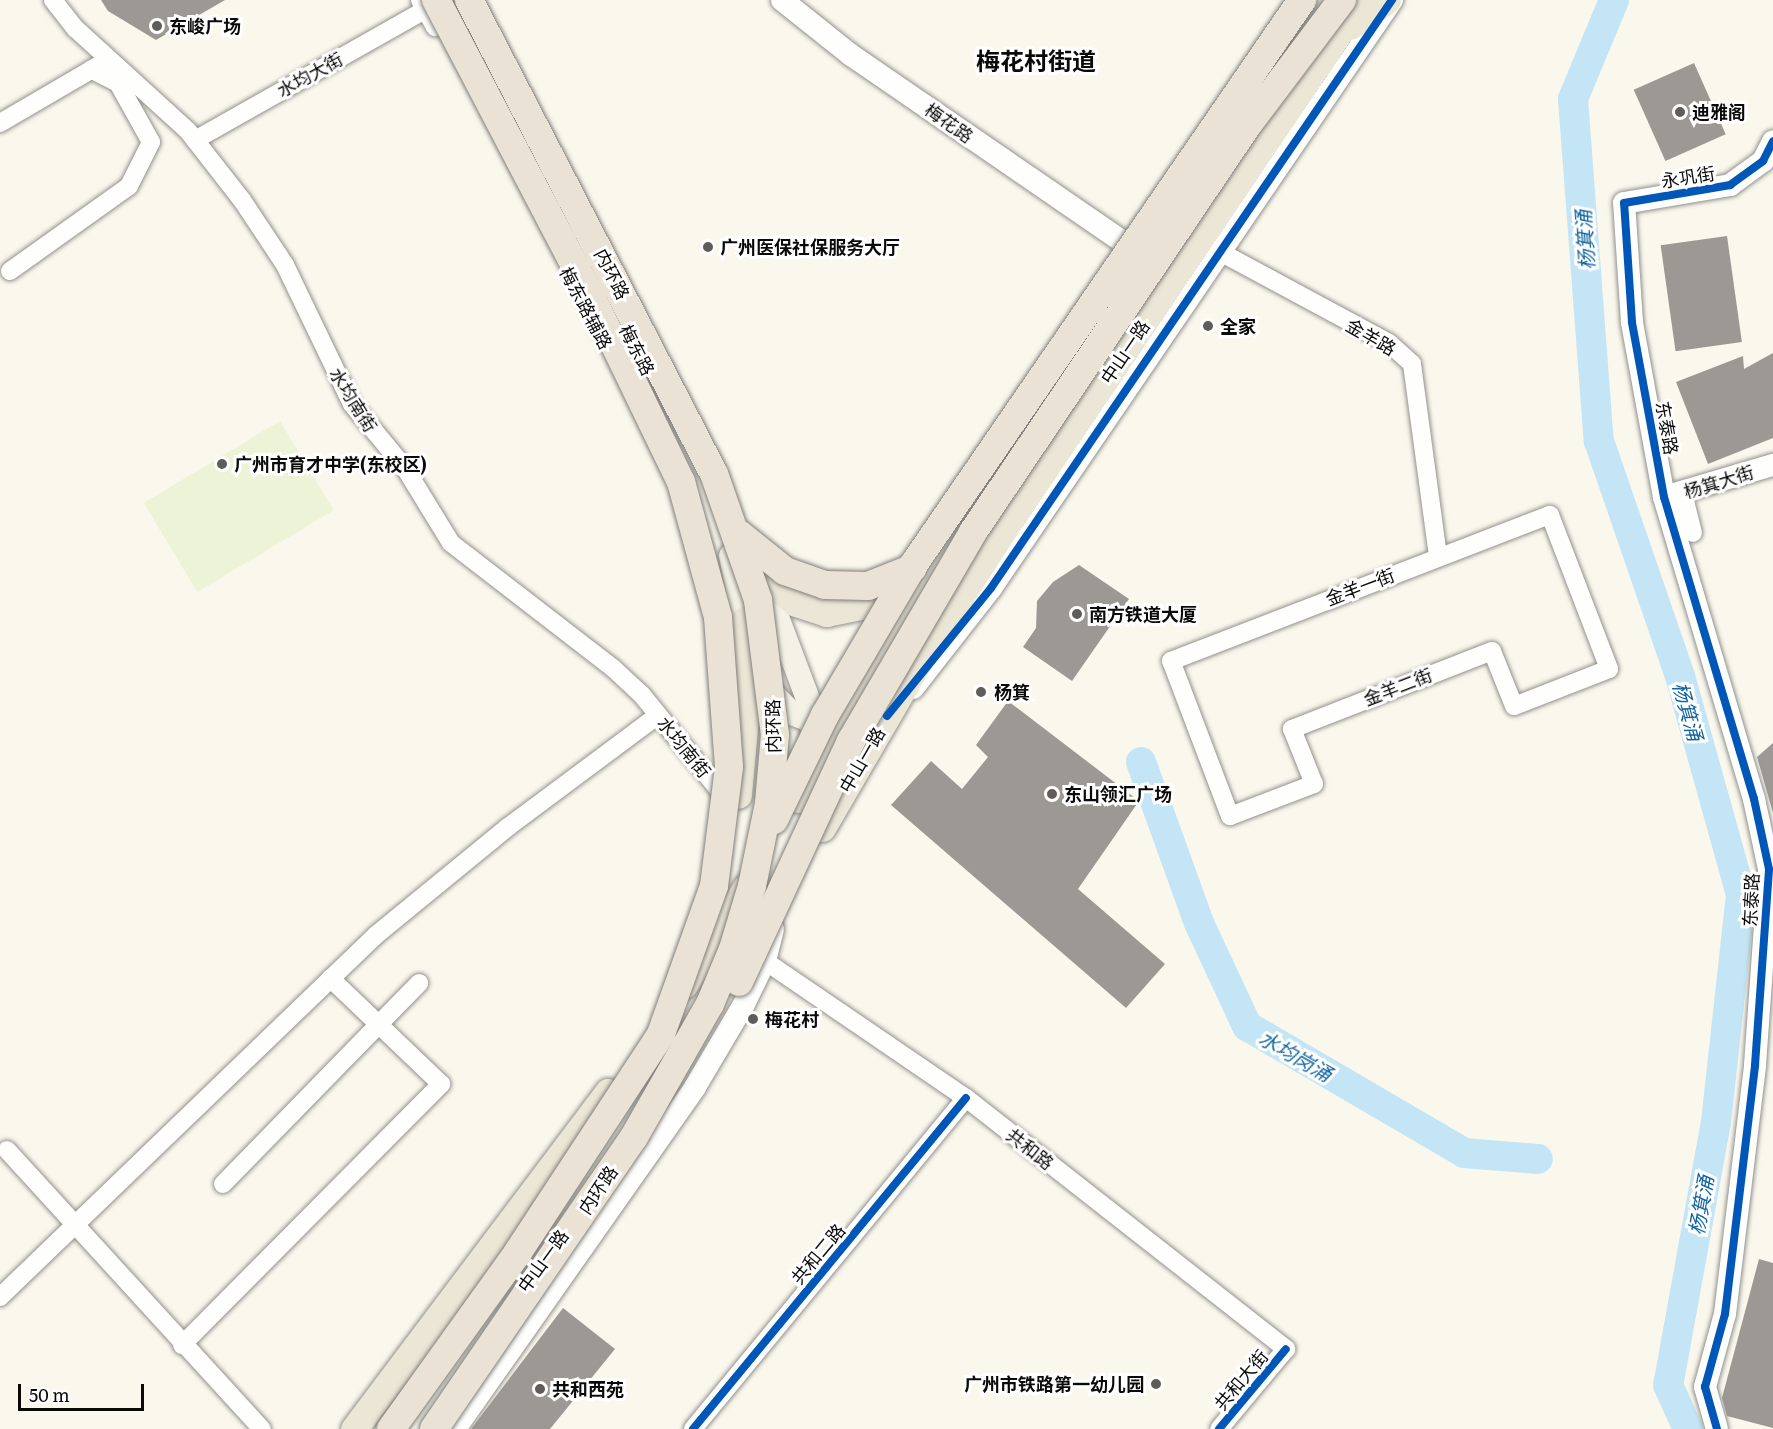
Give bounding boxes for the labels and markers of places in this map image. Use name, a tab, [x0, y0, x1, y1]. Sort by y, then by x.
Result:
place label: 东峻广场	[169, 15, 241, 37]
marker: 东峻广场	[150, 19, 164, 33]
place label: 迪雅阁	[1692, 101, 1746, 123]
marker: 迪雅阁	[1673, 105, 1687, 119]
place label: 广州医保社保服务大厅	[720, 236, 900, 258]
marker: 广州医保社保服务大厅	[701, 240, 715, 254]
place label: 全家	[1220, 315, 1256, 337]
marker: 全家	[1201, 319, 1215, 333]
place label: 广州市育才中学(东校区)	[234, 453, 427, 475]
marker: 广州市育才中学(东校区)	[215, 457, 229, 471]
place label: 南方铁道大厦	[1089, 603, 1197, 625]
marker: 南方铁道大厦	[1070, 607, 1084, 621]
place label: 杨箕	[994, 681, 1030, 703]
marker: 杨箕	[972, 683, 990, 701]
place label: 东山领汇广场	[1064, 783, 1172, 805]
marker: 东山领汇广场	[1045, 787, 1059, 801]
place label: 梅花村	[765, 1008, 819, 1030]
marker: 梅花村	[746, 1012, 760, 1026]
place label: 广州市铁路第一幼儿园	[964, 1373, 1144, 1395]
marker: 广州市铁路第一幼儿园	[1149, 1377, 1163, 1391]
place label: 共和西苑	[552, 1378, 624, 1400]
marker: 共和西苑	[533, 1382, 547, 1396]

